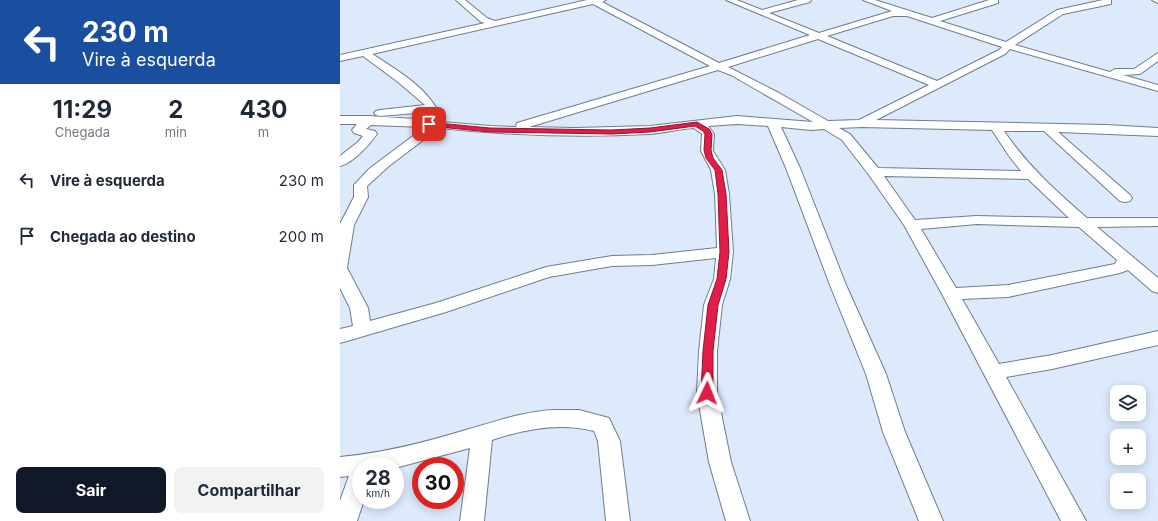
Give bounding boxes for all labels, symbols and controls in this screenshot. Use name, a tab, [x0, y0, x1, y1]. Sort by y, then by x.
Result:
text: 230 m	[82, 15, 169, 49]
icon: left	[16, 16, 68, 68]
text: Vire à esquerda	[82, 49, 216, 70]
text: 11:29	[53, 95, 112, 124]
text: 2	[168, 95, 183, 124]
text: 430	[239, 95, 287, 124]
pin	[412, 107, 446, 141]
icon: arrive	[418, 113, 440, 135]
text: Chegada	[55, 124, 110, 140]
text: min	[165, 124, 187, 140]
text: m	[258, 124, 269, 140]
icon: left	[16, 169, 38, 191]
text: Vire à esquerda	[50, 171, 165, 190]
text: 230 m	[279, 171, 324, 190]
icon: arrive	[16, 225, 38, 247]
text: Chegada ao destino	[50, 227, 196, 246]
text: 200 m	[279, 227, 324, 246]
position arrow	[686, 372, 728, 414]
map controls	[1110, 385, 1146, 509]
button: layers	[1110, 385, 1146, 421]
button: +	[1110, 429, 1146, 465]
speed limit sign: 30	[412, 457, 464, 509]
text: 28	[365, 466, 391, 490]
button: Sair	[16, 467, 166, 513]
button: Compartilhar	[174, 467, 324, 513]
button: −	[1110, 473, 1146, 509]
text: km/h	[366, 487, 390, 499]

